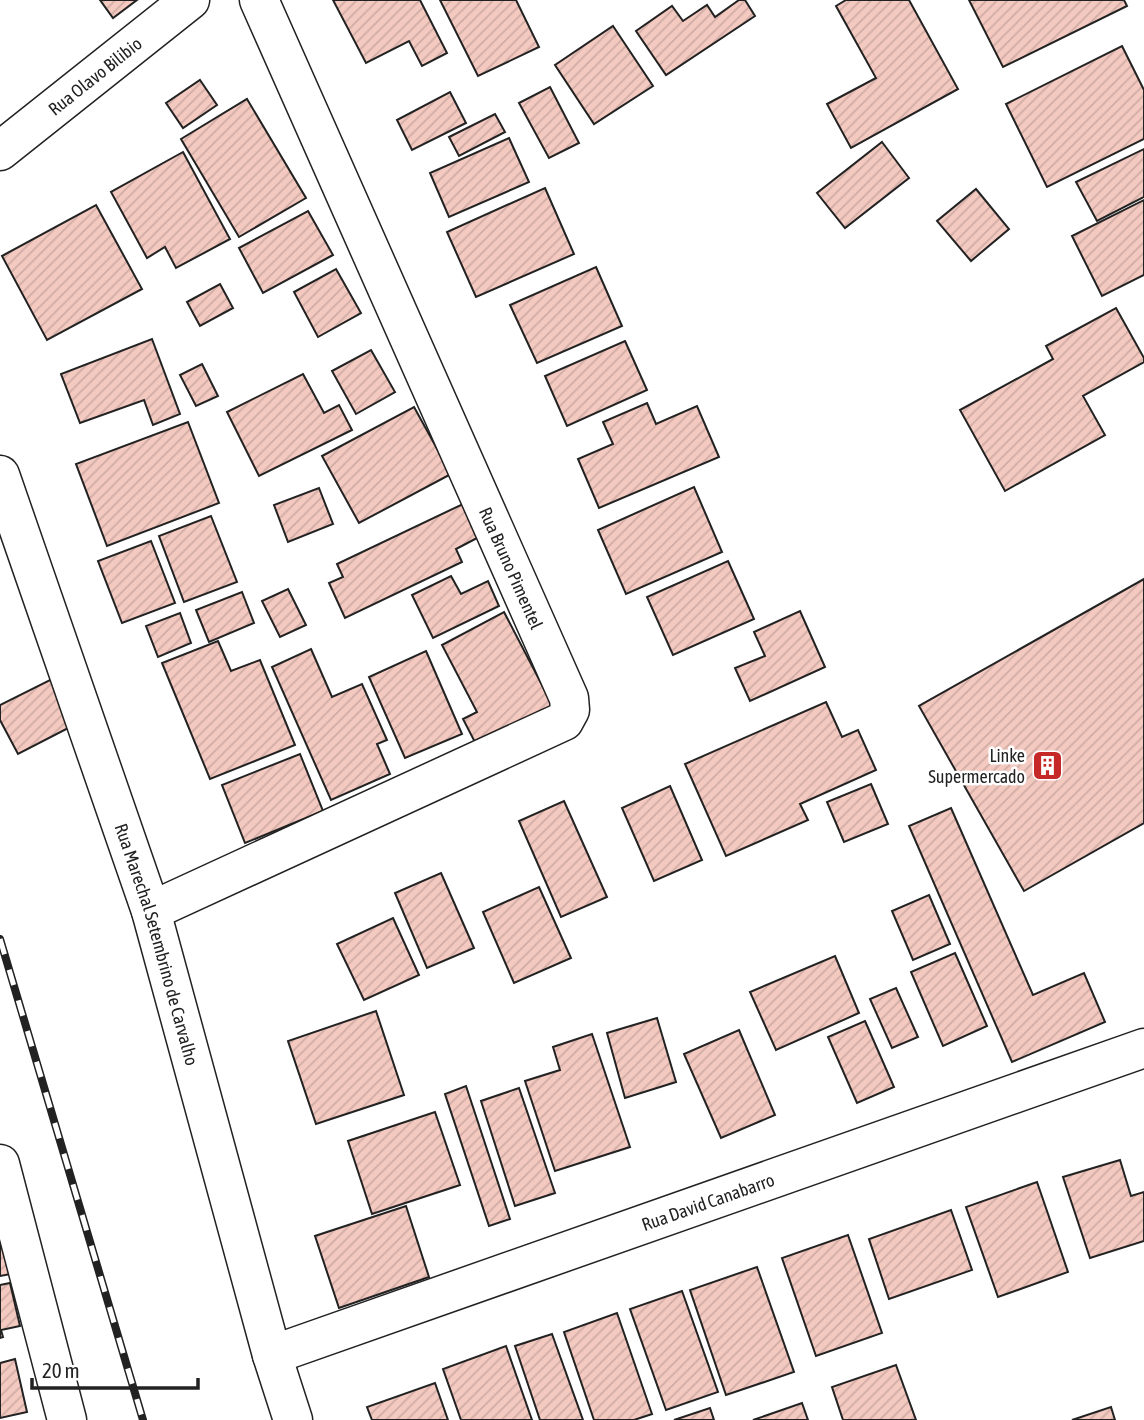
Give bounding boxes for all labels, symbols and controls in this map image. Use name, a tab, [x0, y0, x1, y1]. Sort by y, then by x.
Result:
street label: Rua Olavo Bilibio	[44, 32, 146, 119]
street label: Rua Bruno Pimentel	[475, 504, 547, 632]
place label: Linke Supermercado	[928, 745, 1025, 787]
building icon: Linke Supermercado	[1031, 748, 1065, 782]
street label: Rua Marechal Setembrino de Carvalho	[111, 820, 203, 1068]
street label: Rua David Canabarro	[639, 1169, 777, 1235]
scale bar	[32, 1346, 198, 1390]
text: 20 m	[42, 1358, 80, 1382]

